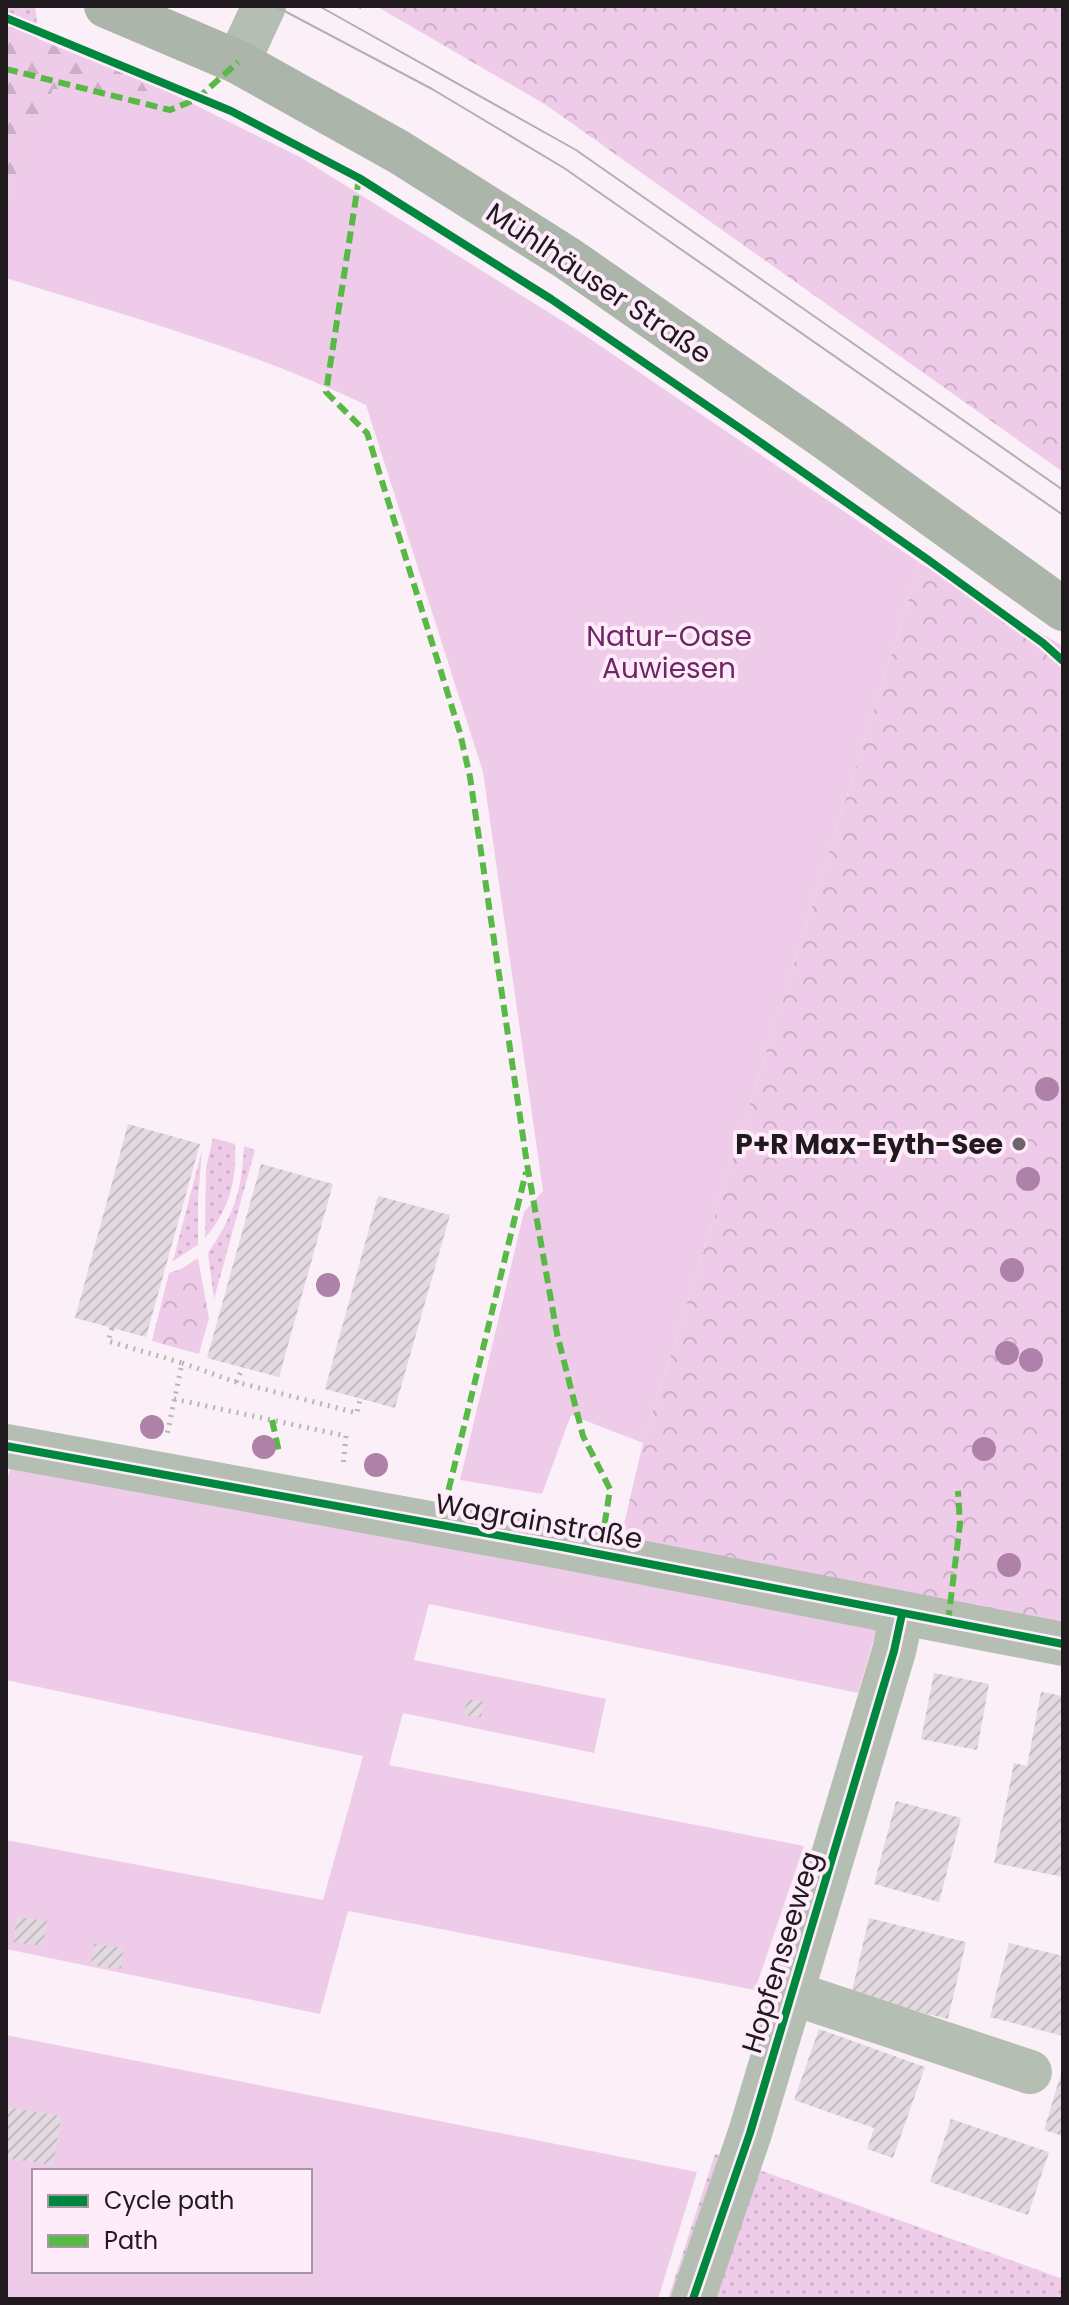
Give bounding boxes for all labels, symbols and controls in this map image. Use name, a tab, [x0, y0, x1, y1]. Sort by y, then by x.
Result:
street label: Mühlhäuser Straße	[478, 193, 719, 373]
park label: Natur-Oase Auwiesen	[586, 617, 752, 688]
place label: P+R Max-Eyth-See	[735, 1125, 1003, 1164]
marker: P+R Max-Eyth-See	[1010, 1135, 1028, 1153]
street label: Wagrainstraße	[432, 1484, 646, 1559]
street label: Hopfenseeweg	[732, 1846, 831, 2058]
legend	[32, 2169, 312, 2273]
text: Cycle path	[104, 2184, 234, 2217]
text: Path	[104, 2224, 158, 2257]

